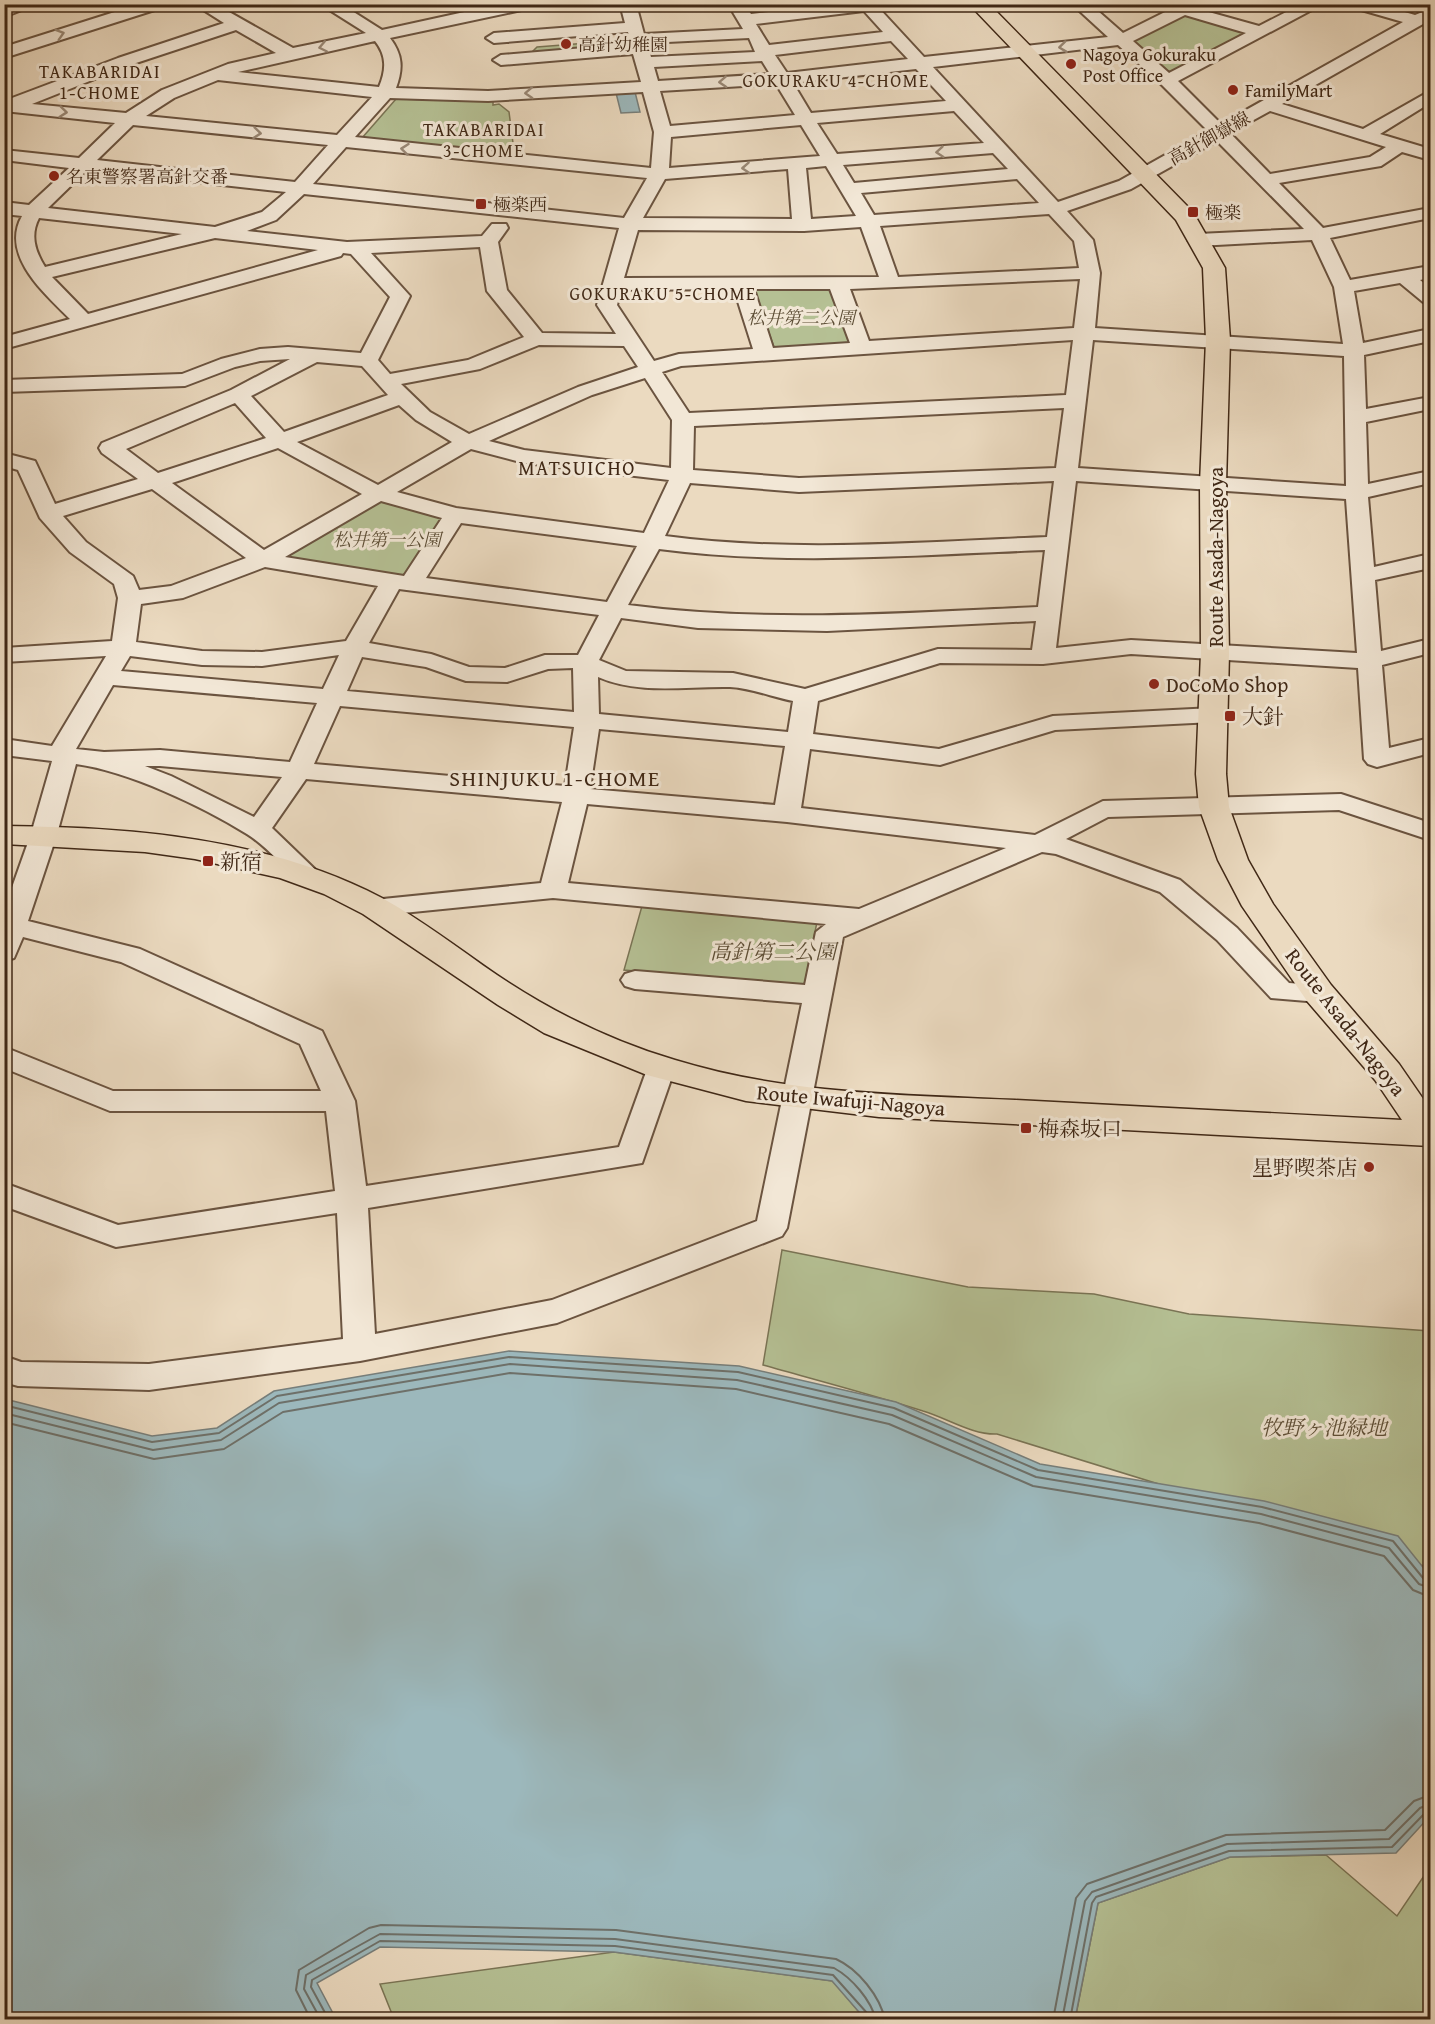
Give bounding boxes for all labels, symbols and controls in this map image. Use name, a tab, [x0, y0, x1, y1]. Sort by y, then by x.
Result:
one-way arrow	[54, 29, 65, 41]
place label: 高針幼稚園	[578, 31, 668, 58]
marker: 高針幼稚園	[559, 37, 573, 51]
one-way arrow	[318, 39, 328, 52]
one-way arrow	[1059, 41, 1068, 53]
place label: Nagoya Gokuraku Post Office	[1083, 41, 1216, 89]
marker: Nagoya Gokuraku Post Office	[1064, 57, 1078, 71]
district label: TAKABARIDAI 1-CHOME	[39, 58, 161, 106]
district label: GOKURAKU 4-CHOME	[742, 67, 930, 94]
one-way arrow	[719, 75, 728, 88]
place label: FamilyMart	[1245, 77, 1333, 104]
marker: FamilyMart	[1226, 83, 1240, 97]
one-way arrow	[524, 87, 533, 100]
street label: 高針御嶽線	[1163, 104, 1255, 172]
one-way arrow	[58, 105, 67, 118]
district label: TAKABARIDAI 3-CHOME	[423, 116, 545, 164]
one-way arrow	[252, 126, 261, 139]
one-way arrow	[400, 143, 410, 156]
one-way arrow	[935, 145, 944, 158]
one-way arrow	[741, 162, 750, 175]
place label: 名東警察署高針交番	[66, 163, 228, 190]
marker: 名東警察署高針交番	[47, 169, 61, 183]
place label: 極楽西	[493, 191, 547, 218]
marker: 極楽西	[474, 197, 488, 211]
place label: 極楽	[1205, 199, 1241, 226]
marker: 極楽	[1186, 205, 1200, 219]
district label: GOKURAKU 5-CHOME	[569, 280, 757, 307]
park label: 松井第二公園	[747, 304, 858, 331]
district label: MATSUICHO	[518, 453, 636, 482]
street label: Route Asada-Nagoya	[1200, 467, 1231, 647]
park label: 松井第一公園	[333, 526, 444, 553]
place label: DoCoMo Shop	[1166, 669, 1288, 700]
marker: DoCoMo Shop	[1147, 677, 1161, 691]
place label: 大針	[1242, 701, 1284, 732]
marker: 大針	[1223, 709, 1237, 723]
district label: SHINJUKU 1-CHOME	[449, 762, 661, 794]
place label: 新宿	[220, 846, 262, 877]
marker: 新宿	[201, 854, 215, 868]
park label: 高針第二公園	[710, 936, 839, 967]
street label: Route Asada-Nagoya	[1278, 941, 1414, 1103]
street label: Route Iwafuji-Nagoya	[756, 1076, 946, 1124]
place label: 梅森坂口	[1038, 1113, 1122, 1144]
marker: 梅森坂口	[1019, 1121, 1033, 1135]
place label: 星野喫茶店	[1252, 1152, 1357, 1183]
marker: 星野喫茶店	[1362, 1160, 1376, 1174]
park label: 牧野ヶ池緑地	[1261, 1412, 1389, 1443]

